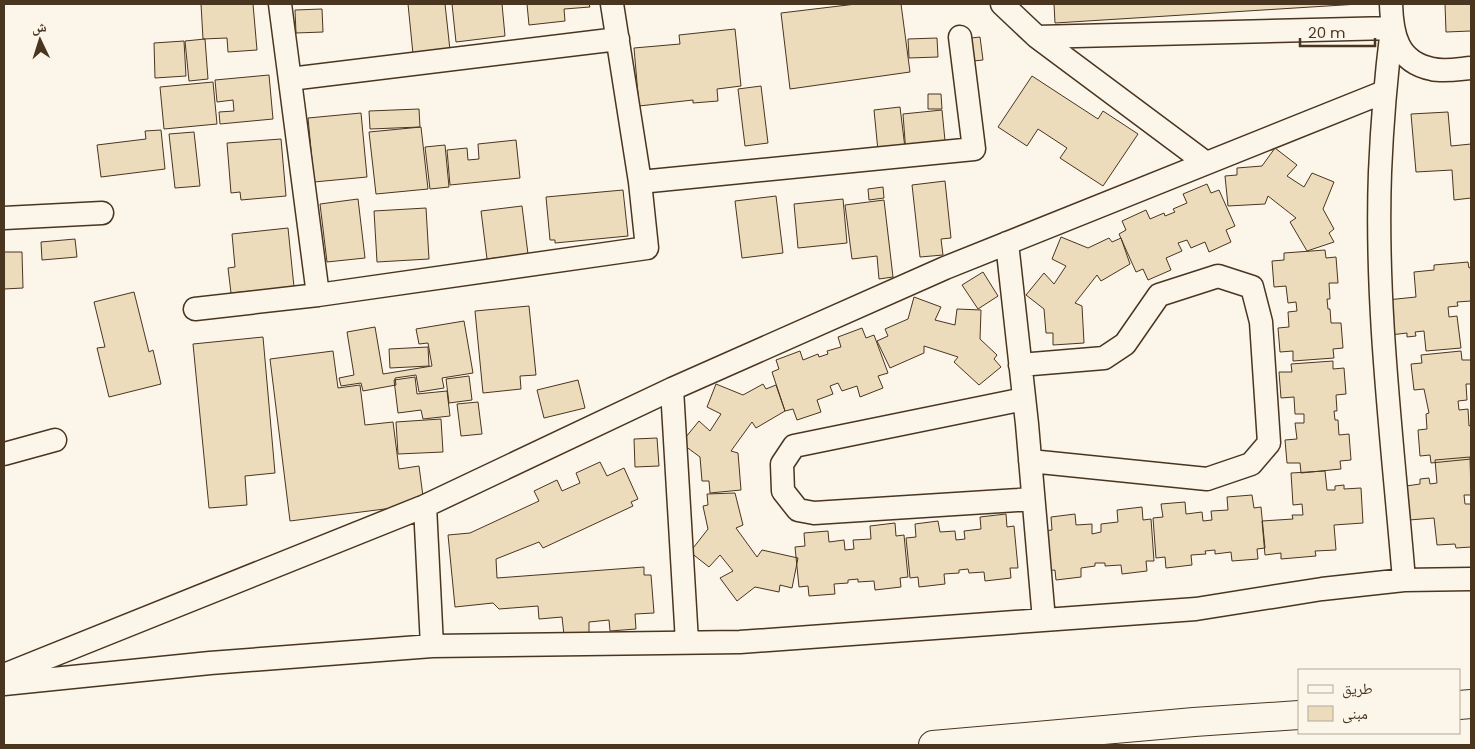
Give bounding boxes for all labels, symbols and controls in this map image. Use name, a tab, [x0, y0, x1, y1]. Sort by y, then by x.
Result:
north arrow	[15, 15, 65, 65]
scale bar	[1300, 15, 1375, 47]
text: ش	[31, 17, 47, 38]
text: 20 m	[1308, 22, 1346, 43]
legend	[1298, 669, 1460, 734]
text: طريق	[1342, 678, 1373, 699]
text: مبنى	[1342, 703, 1368, 724]

